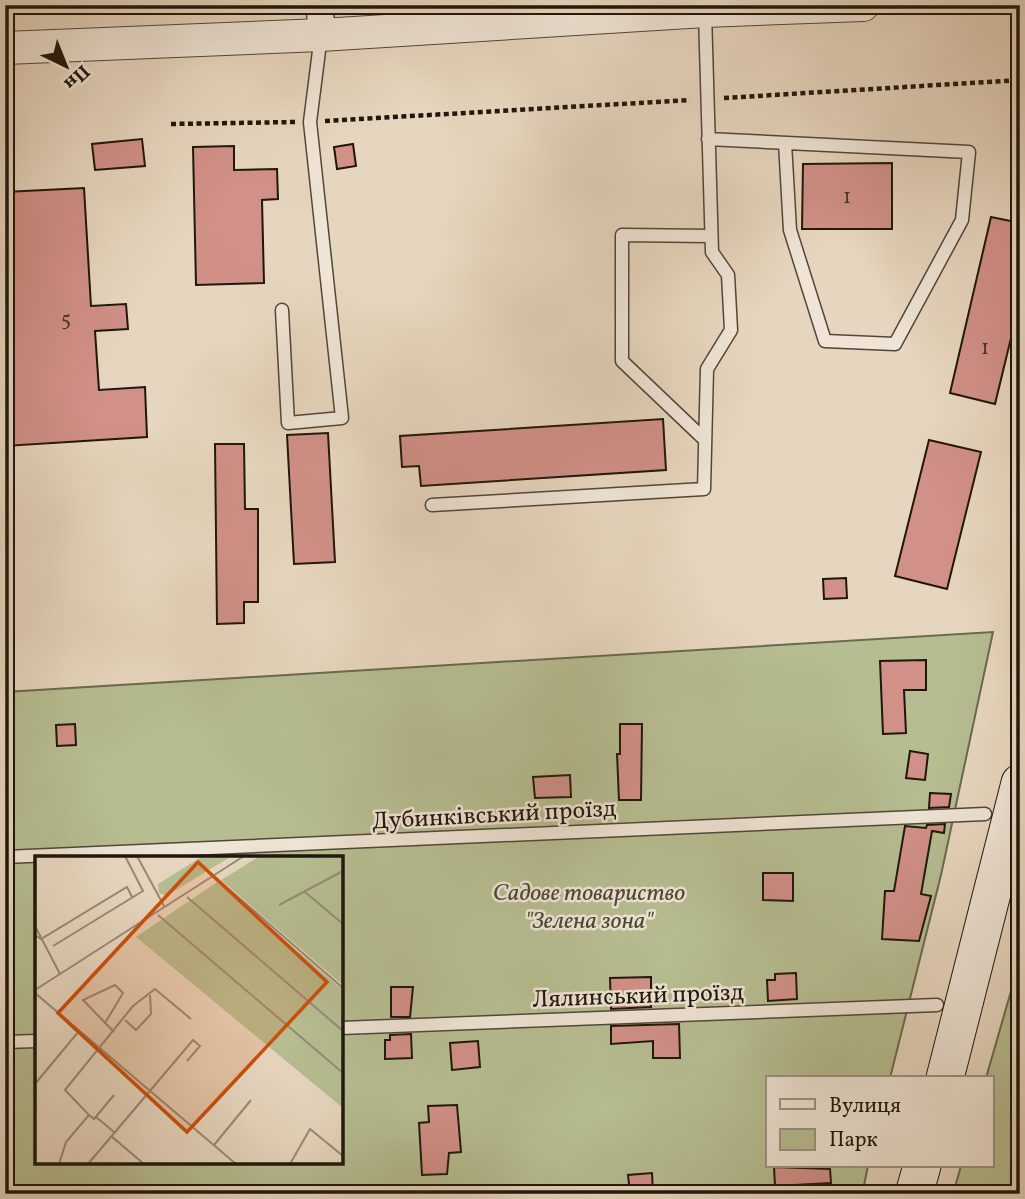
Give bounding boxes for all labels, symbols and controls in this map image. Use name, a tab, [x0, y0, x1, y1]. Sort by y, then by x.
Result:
north arrow	[32, 32, 102, 102]
text: Пн	[57, 58, 95, 96]
house number: 1	[843, 183, 851, 212]
house number: 5	[61, 305, 71, 334]
house number: 1	[981, 334, 989, 363]
street label: Дубинківський проїзд	[371, 793, 618, 839]
inset map	[35, 856, 343, 1164]
park label: Садове товариство "Зелена зона"	[493, 877, 685, 939]
street label: Лялинський проїзд	[532, 976, 745, 1018]
legend	[766, 1076, 993, 1168]
text: Вулиця	[829, 1092, 901, 1121]
text: Парк	[829, 1126, 878, 1155]

